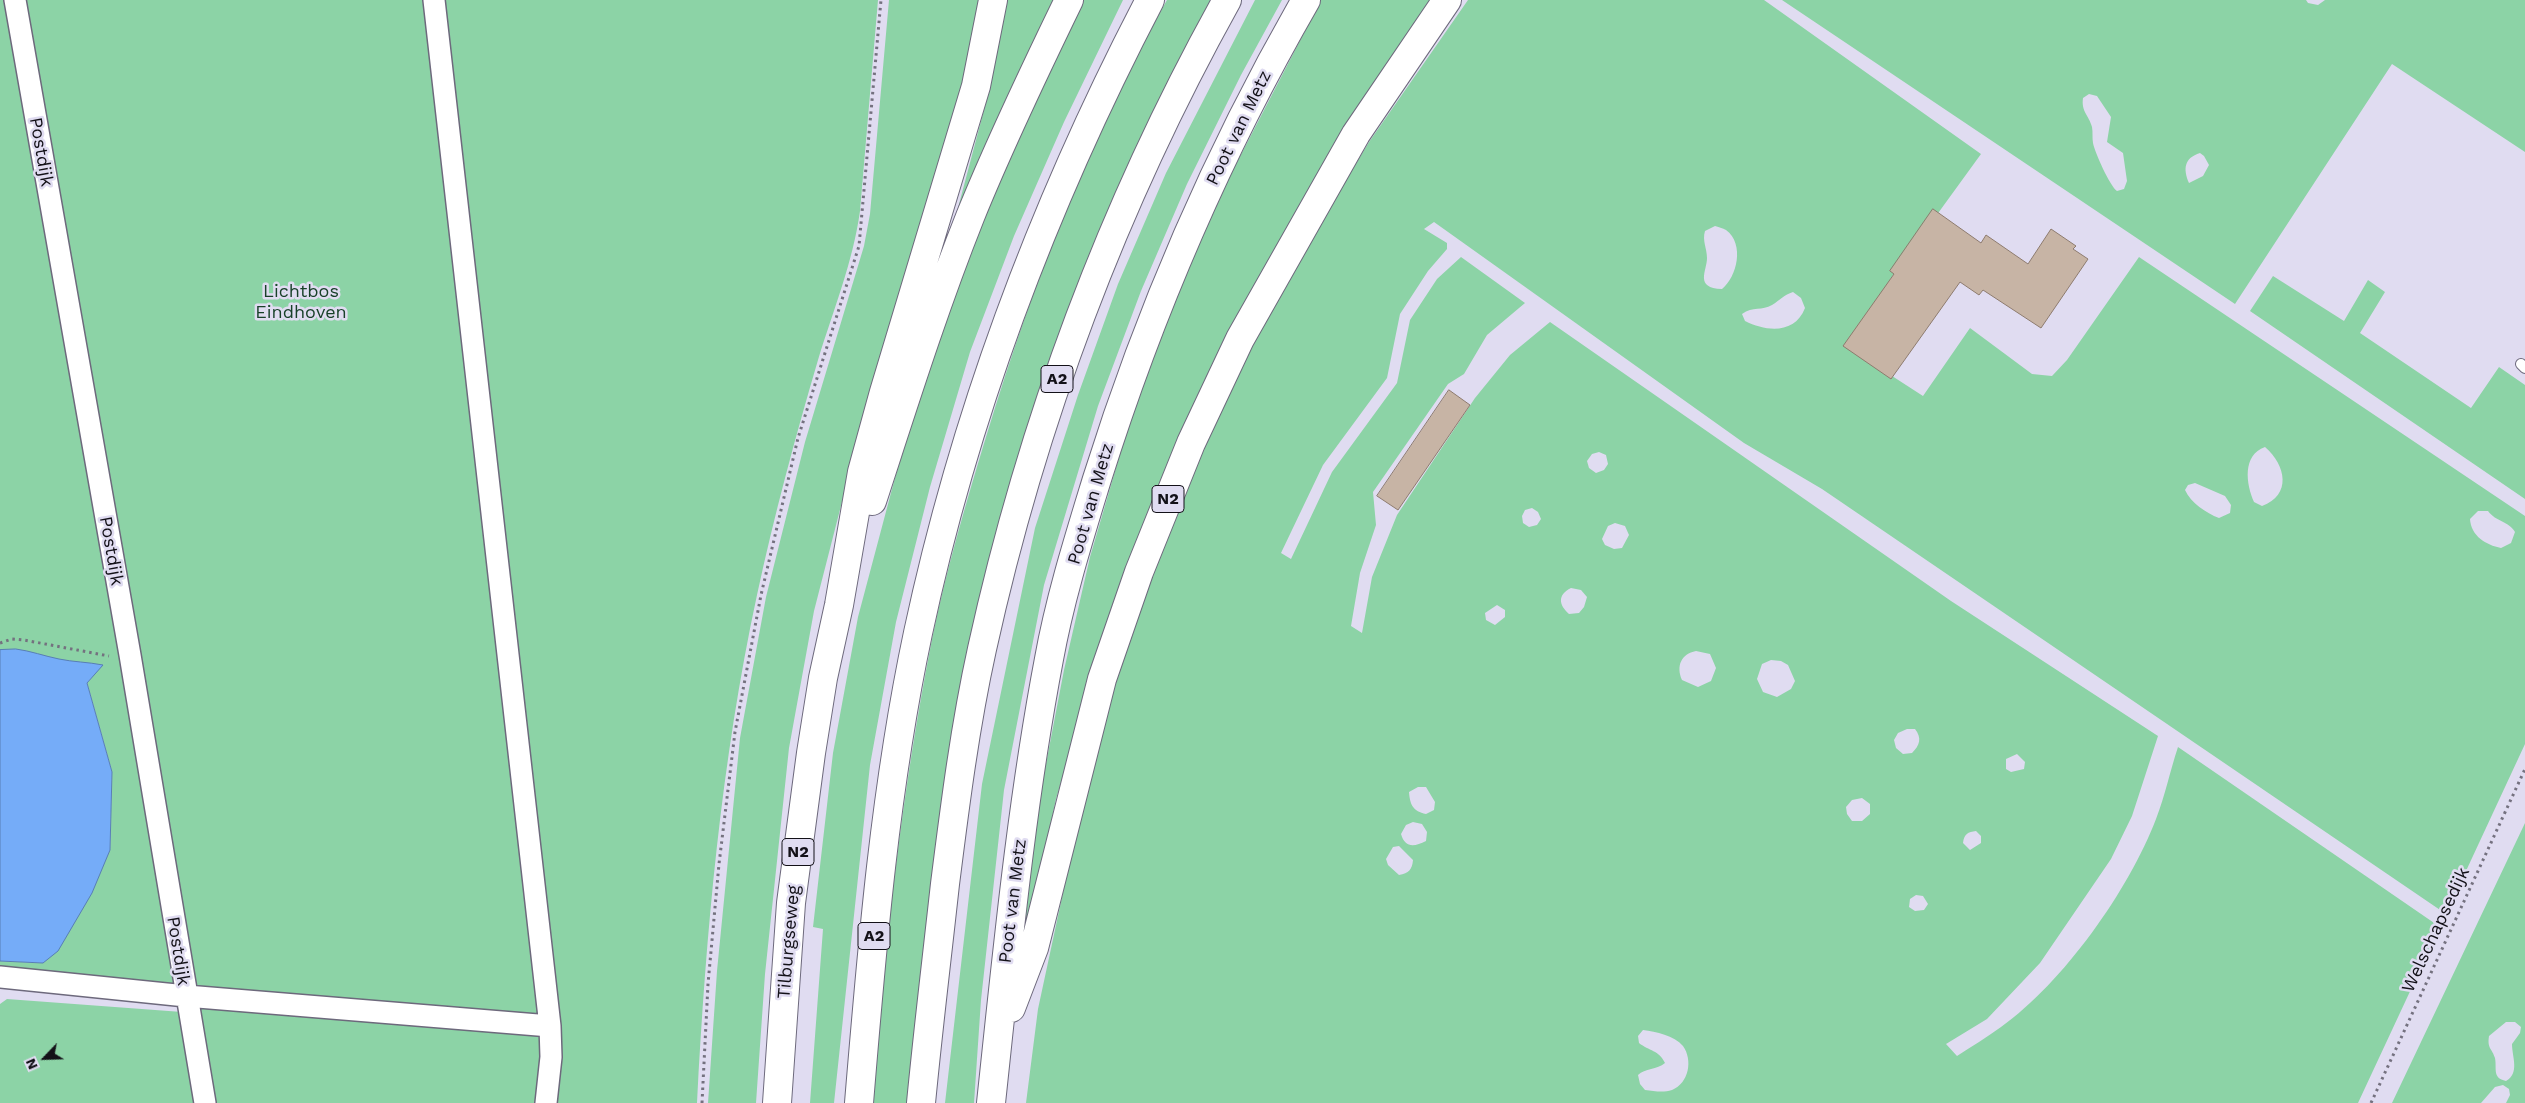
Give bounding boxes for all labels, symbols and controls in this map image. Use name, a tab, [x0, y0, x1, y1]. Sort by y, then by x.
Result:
street label: Poot van Metz	[1202, 67, 1276, 189]
street label: Postdijk	[24, 116, 58, 188]
park label: Lichtbos Eindhoven	[255, 281, 347, 324]
road number: A2	[1041, 366, 1073, 392]
street label: Poot van Metz	[1063, 441, 1119, 567]
road number: N2	[1152, 486, 1184, 512]
street label: Postdijk	[94, 515, 128, 587]
street label: Poot van Metz	[995, 838, 1031, 964]
road number: N2	[782, 839, 814, 866]
street label: Welschapsedijk	[2398, 864, 2474, 996]
street label: Tilburgseweg	[773, 884, 805, 1000]
street label: Postdijk	[162, 915, 194, 987]
road number: A2	[858, 922, 890, 949]
north arrow	[20, 1033, 70, 1083]
text: N	[22, 1056, 41, 1072]

